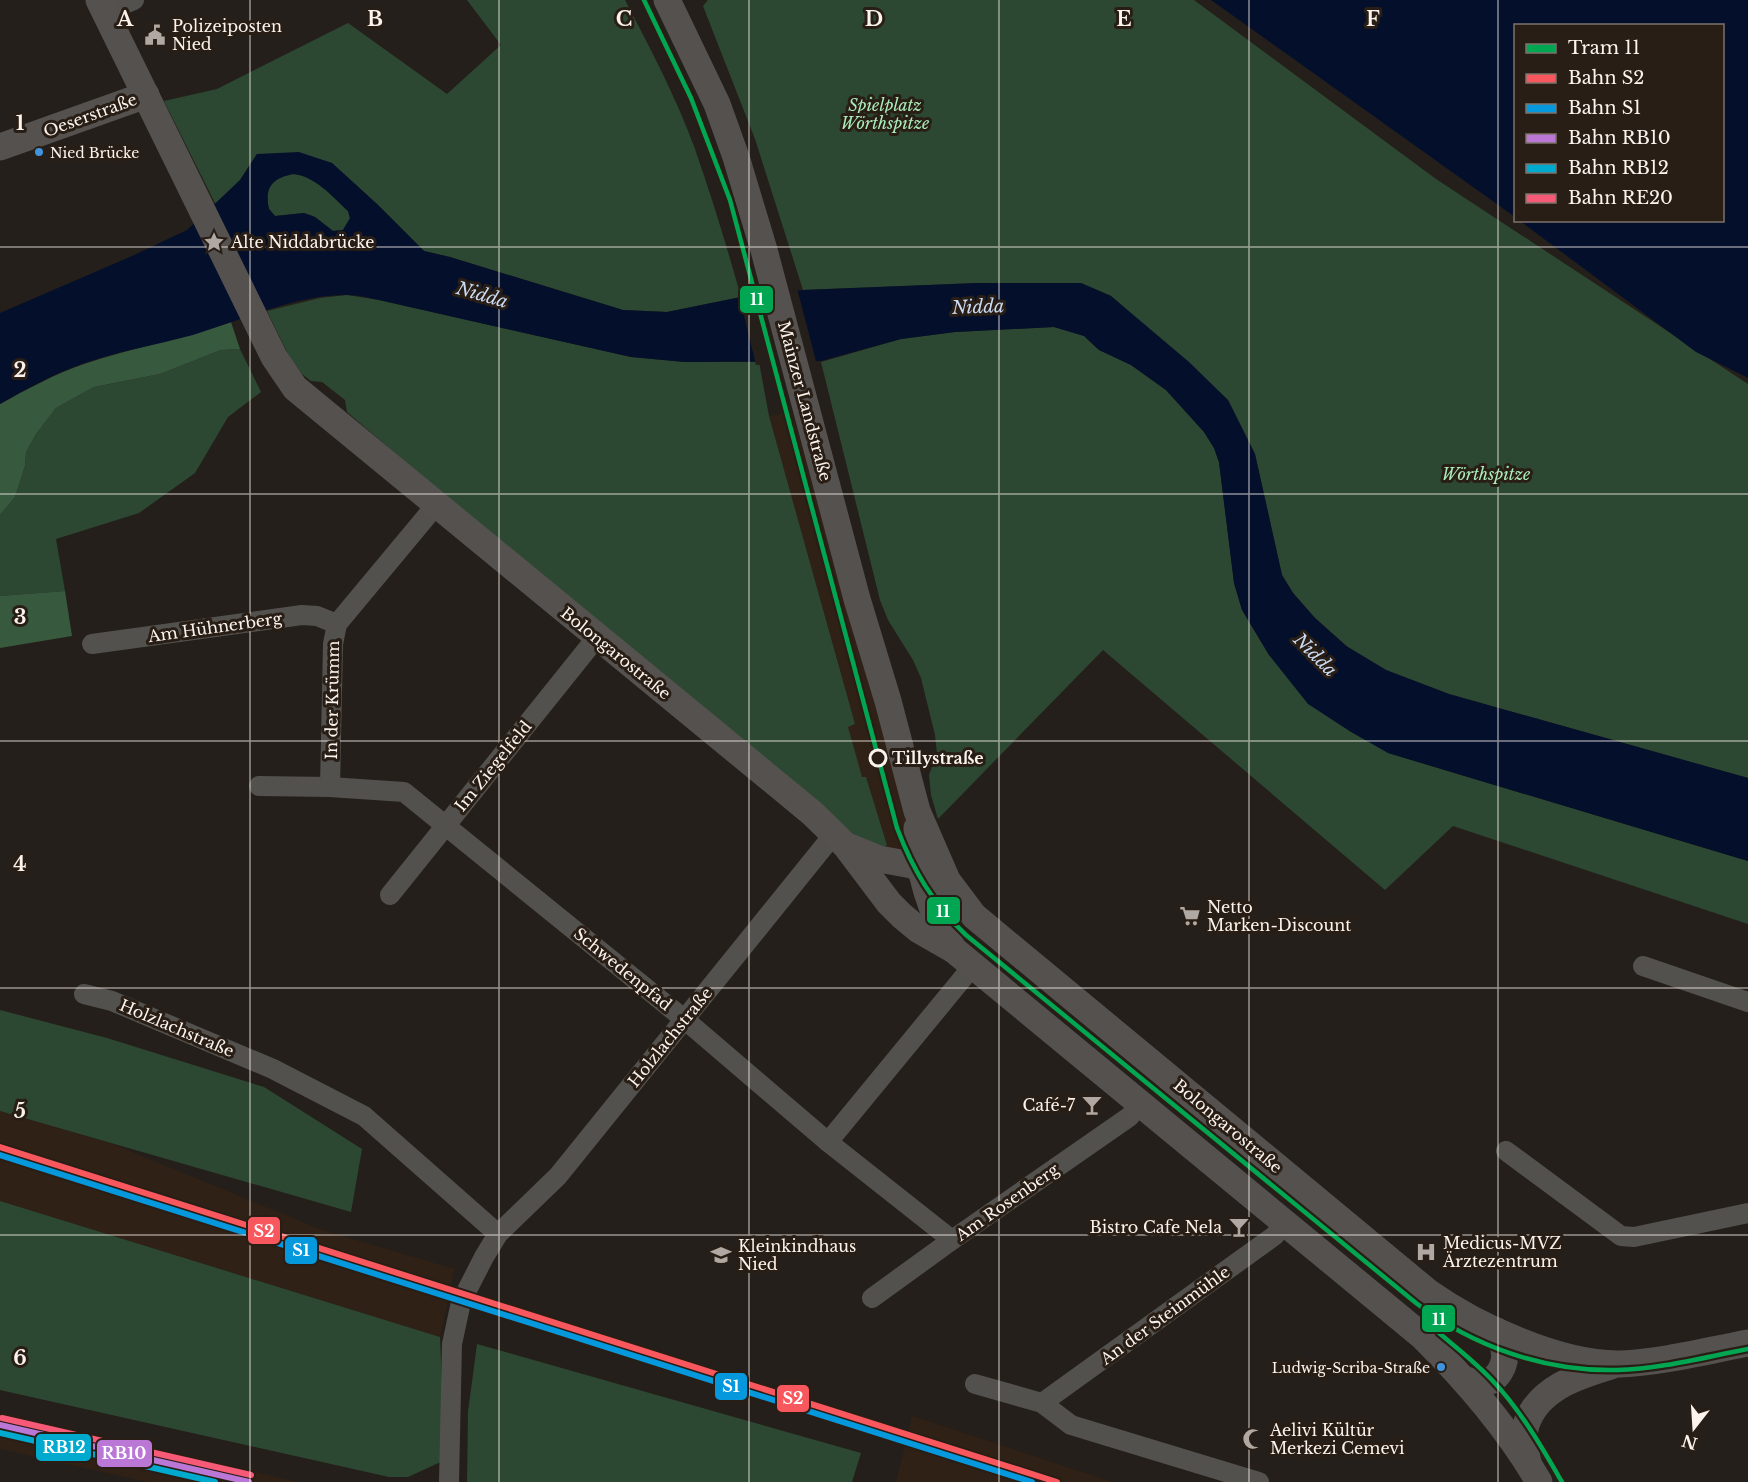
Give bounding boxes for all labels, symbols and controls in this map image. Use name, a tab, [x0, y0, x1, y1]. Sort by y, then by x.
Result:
text: A	[116, 7, 134, 31]
text: B	[367, 7, 383, 31]
text: C	[616, 7, 632, 31]
text: D	[865, 7, 883, 31]
text: E	[1116, 7, 1132, 31]
text: F	[1366, 7, 1380, 31]
place label: Polizeiposten Nied	[172, 16, 282, 54]
public building icon: Polizeiposten Nied	[143, 23, 167, 47]
legend	[1514, 24, 1724, 222]
text: Tram 11	[1568, 37, 1640, 59]
text: Bahn S2	[1568, 67, 1644, 89]
street label: Oeserstraße	[40, 89, 140, 141]
park label: Spielplatz Wörthspitze	[841, 95, 930, 133]
text: Bahn S1	[1568, 97, 1641, 119]
text: 1	[16, 111, 25, 135]
text: Bahn RB10	[1568, 127, 1671, 149]
place label: Nied Brücke	[50, 144, 139, 162]
marker: Nied Brücke	[33, 146, 45, 158]
text: Bahn RB12	[1568, 157, 1669, 179]
text: Bahn RE20	[1568, 187, 1673, 209]
place icon: Alte Niddabrücke	[202, 230, 226, 254]
place label: Alte Niddabrücke	[230, 232, 374, 252]
water label: Nidda	[453, 277, 510, 313]
line badge: 11	[739, 285, 774, 314]
text: 11	[750, 289, 764, 309]
water label: Nidda	[950, 295, 1005, 319]
street label: Mainzer Landstraße	[774, 319, 836, 483]
text: 2	[13, 358, 27, 382]
park label: Wörthspitze	[1442, 464, 1531, 484]
street label: Bolongarostraße	[557, 603, 675, 703]
text: 3	[14, 605, 26, 629]
street label: Am Hühnerberg	[146, 608, 284, 646]
water label: Nidda	[1288, 628, 1341, 681]
street label: In der Krümm	[321, 640, 343, 760]
street label: Im Ziegelfeld	[450, 717, 536, 815]
place label: Tillystraße	[892, 748, 984, 768]
marker: Tillystraße	[869, 749, 887, 767]
text: 4	[13, 852, 27, 876]
line badge: 11	[926, 896, 961, 925]
place label: Netto Marken-Discount	[1207, 897, 1351, 935]
text: 11	[936, 901, 950, 921]
supermarket icon: Netto Marken-Discount	[1178, 904, 1202, 928]
street label: Schwedenpfad	[570, 923, 676, 1015]
street label: Holzlachstraße	[624, 983, 716, 1091]
street label: Holzlachstraße	[117, 995, 237, 1061]
street label: Bolongarostraße	[1170, 1075, 1286, 1177]
bar icon: Café-7	[1080, 1093, 1104, 1117]
place label: Café-7	[1022, 1095, 1076, 1115]
text: 5	[14, 1099, 26, 1123]
street label: Am Rosenberg	[951, 1159, 1063, 1246]
bar icon: Bistro Cafe Nela	[1227, 1215, 1251, 1239]
line badge: S2	[247, 1216, 281, 1245]
place label: Bistro Cafe Nela	[1089, 1217, 1222, 1237]
text: S2	[253, 1221, 275, 1241]
place label: Medicus-MVZ Ärztezentrum	[1442, 1233, 1562, 1271]
line badge: S1	[284, 1236, 318, 1265]
place label: Kleinkindhaus Nied	[738, 1236, 856, 1274]
text: S1	[292, 1240, 310, 1260]
hospital icon: Medicus-MVZ Ärztezentrum	[1414, 1240, 1438, 1264]
school or university icon: Kleinkindhaus Nied	[709, 1243, 733, 1267]
street label: An der Steinmühle	[1096, 1261, 1234, 1369]
line badge: 11	[1421, 1304, 1456, 1333]
text: 11	[1432, 1309, 1446, 1329]
text: 6	[13, 1346, 27, 1370]
place label: Ludwig-Scriba-Straße	[1272, 1359, 1430, 1377]
marker: Ludwig-Scriba-Straße	[1435, 1361, 1447, 1373]
line badge: S1	[714, 1372, 748, 1401]
text: S1	[722, 1376, 740, 1396]
line badge: S2	[776, 1384, 810, 1413]
text: S2	[782, 1388, 804, 1408]
north arrow	[1664, 1398, 1724, 1458]
place label: Aelivi Kültür Merkezi Cemevi	[1269, 1420, 1405, 1458]
mosque icon: Aelivi Kültür Merkezi Cemevi	[1241, 1427, 1265, 1451]
text: N	[1679, 1431, 1700, 1454]
line badge: RB12	[35, 1433, 92, 1462]
text: RB12	[42, 1437, 86, 1457]
line badge: RB10	[96, 1439, 153, 1468]
text: RB10	[102, 1443, 146, 1463]

